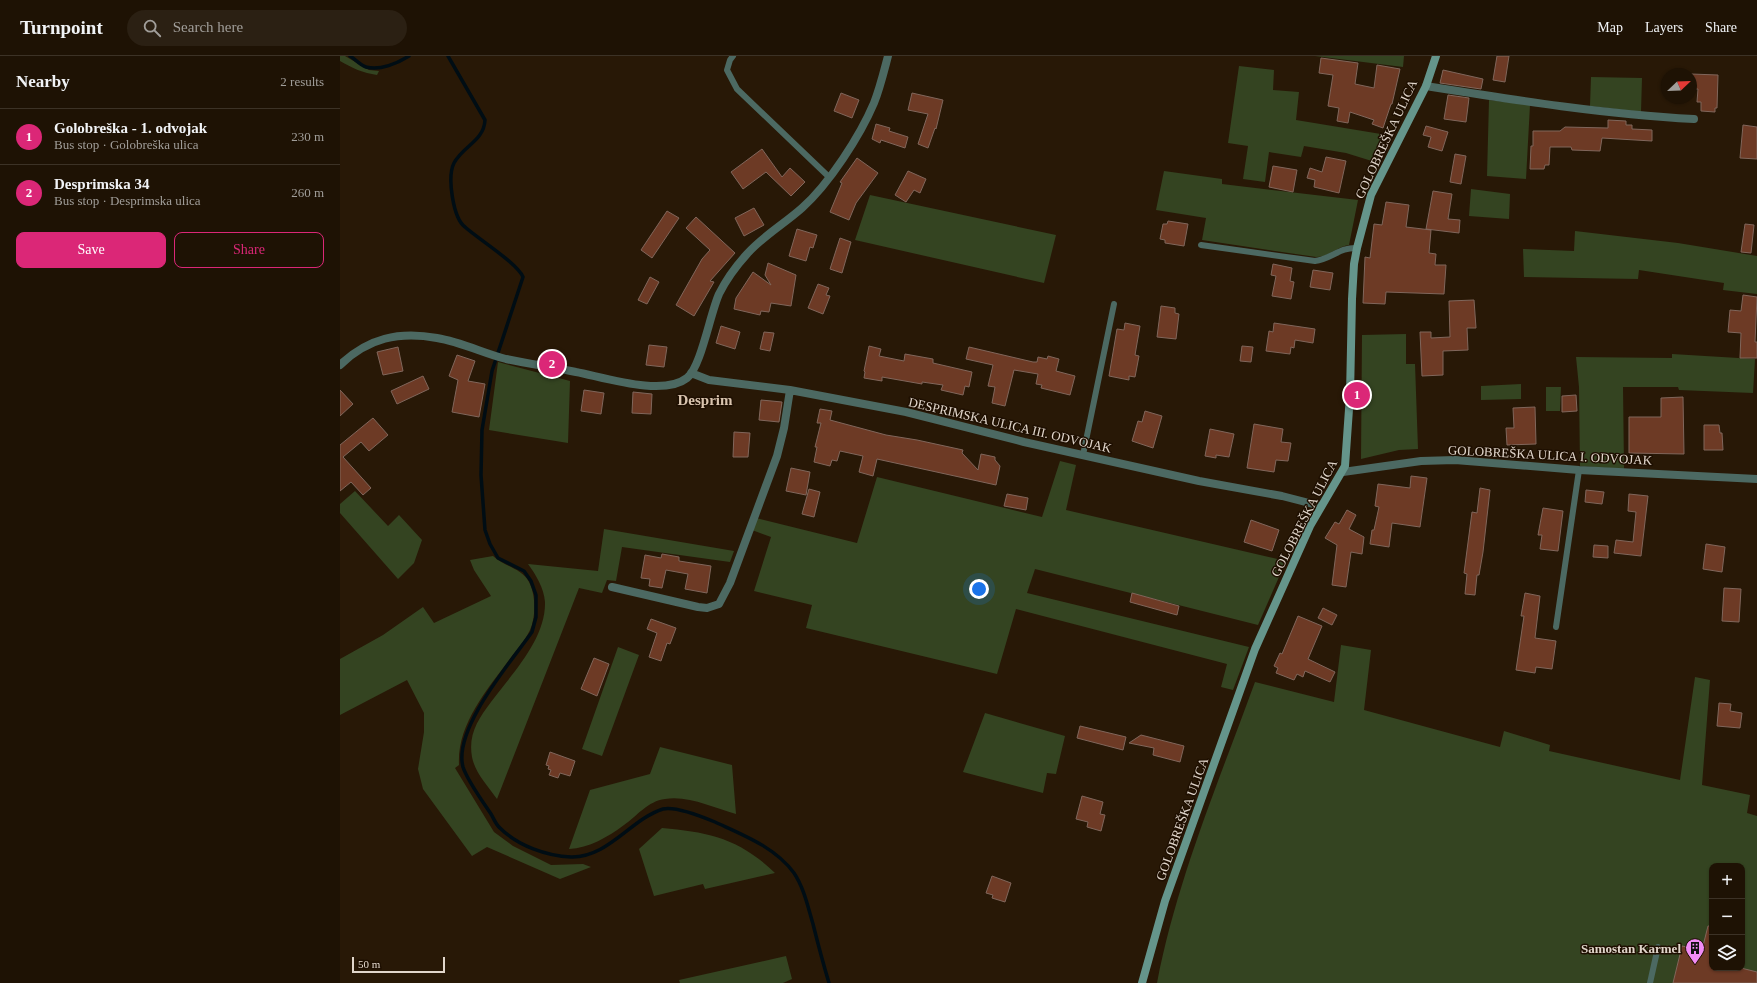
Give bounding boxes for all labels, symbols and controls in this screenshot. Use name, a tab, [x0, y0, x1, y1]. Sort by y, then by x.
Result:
search box	[127, 10, 407, 46]
text: Turnpoint	[20, 17, 103, 38]
icon: search	[141, 17, 163, 39]
text: Search here	[173, 19, 243, 35]
text: Map	[1597, 20, 1623, 35]
text: Layers	[1645, 20, 1683, 35]
text: Share	[1705, 20, 1737, 35]
north arrow	[1661, 68, 1697, 104]
text: Nearby	[16, 72, 70, 91]
text: 2 results	[280, 74, 324, 89]
street label: GOLOBREŠKA ULICA	[1352, 77, 1420, 201]
text: Golobreška - 1. odvojak	[54, 120, 207, 136]
text: 1	[26, 129, 32, 144]
text: 230 m	[291, 129, 324, 144]
text: Bus stop · Golobreška ulica	[54, 137, 198, 152]
text: Desprimska 34	[54, 176, 149, 192]
text: 2	[26, 185, 32, 200]
text: 260 m	[291, 185, 324, 200]
text: Bus stop · Desprimska ulica	[54, 193, 201, 208]
button: Save	[16, 232, 166, 268]
button: Share	[174, 232, 324, 268]
pin: 2	[539, 349, 565, 379]
pin: 1	[1344, 380, 1370, 410]
district label: Desprim	[678, 392, 733, 408]
street label: DESPRIMSKA ULICA III. ODVOJAK	[907, 394, 1114, 456]
street label: GOLOBREŠKA ULICA I. ODVOJAK	[1448, 442, 1653, 468]
street label: GOLOBREŠKA ULICA	[1268, 456, 1340, 579]
your location	[969, 579, 989, 599]
street label: GOLOBREŠKA ULICA	[1153, 755, 1211, 882]
map controls	[1709, 863, 1745, 971]
button: +	[1709, 863, 1745, 899]
button: −	[1709, 899, 1745, 935]
button: layers	[1709, 935, 1745, 971]
building icon: Samostan Karmel	[1684, 937, 1706, 965]
place label: Samostan Karmel	[1581, 941, 1681, 956]
scale bar	[352, 955, 445, 974]
text: 50 m	[358, 958, 380, 970]

